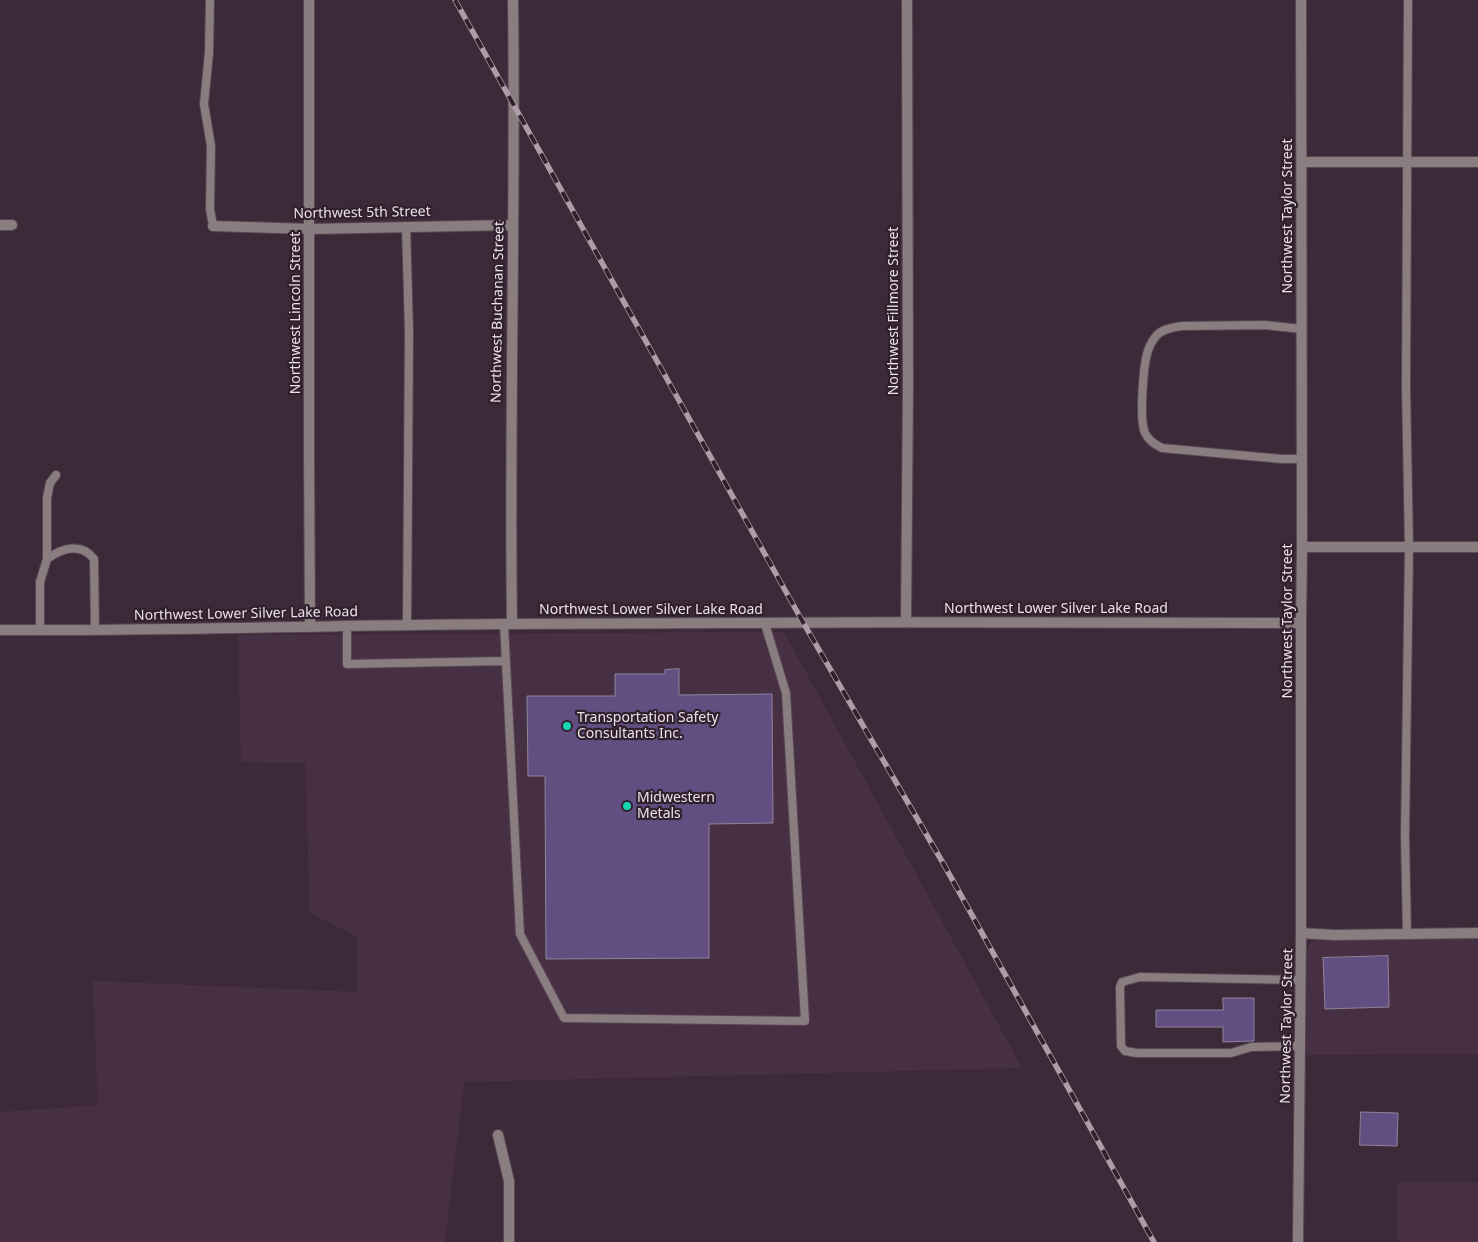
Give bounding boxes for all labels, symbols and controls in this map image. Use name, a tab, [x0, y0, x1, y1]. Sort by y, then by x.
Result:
street label: Northwest Taylor Street	[1280, 138, 1296, 294]
street label: Northwest 5th Street	[293, 203, 431, 223]
street label: Northwest Buchanan Street	[488, 221, 508, 403]
street label: Northwest Fillmore Street	[886, 227, 902, 395]
street label: Northwest Lincoln Street	[288, 232, 304, 394]
street label: Northwest Taylor Street	[1280, 543, 1296, 699]
street label: Northwest Lower Silver Lake Road	[944, 601, 1168, 617]
street label: Northwest Lower Silver Lake Road	[539, 602, 763, 618]
street label: Northwest Lower Silver Lake Road	[134, 604, 358, 624]
place label: Transportation Safety Consultants Inc.	[577, 710, 718, 742]
marker: Transportation Safety Consultants Inc.	[561, 720, 573, 732]
place label: Midwestern Metals	[637, 790, 715, 822]
marker: Midwestern Metals	[621, 800, 633, 812]
street label: Northwest Taylor Street	[1277, 948, 1297, 1104]

